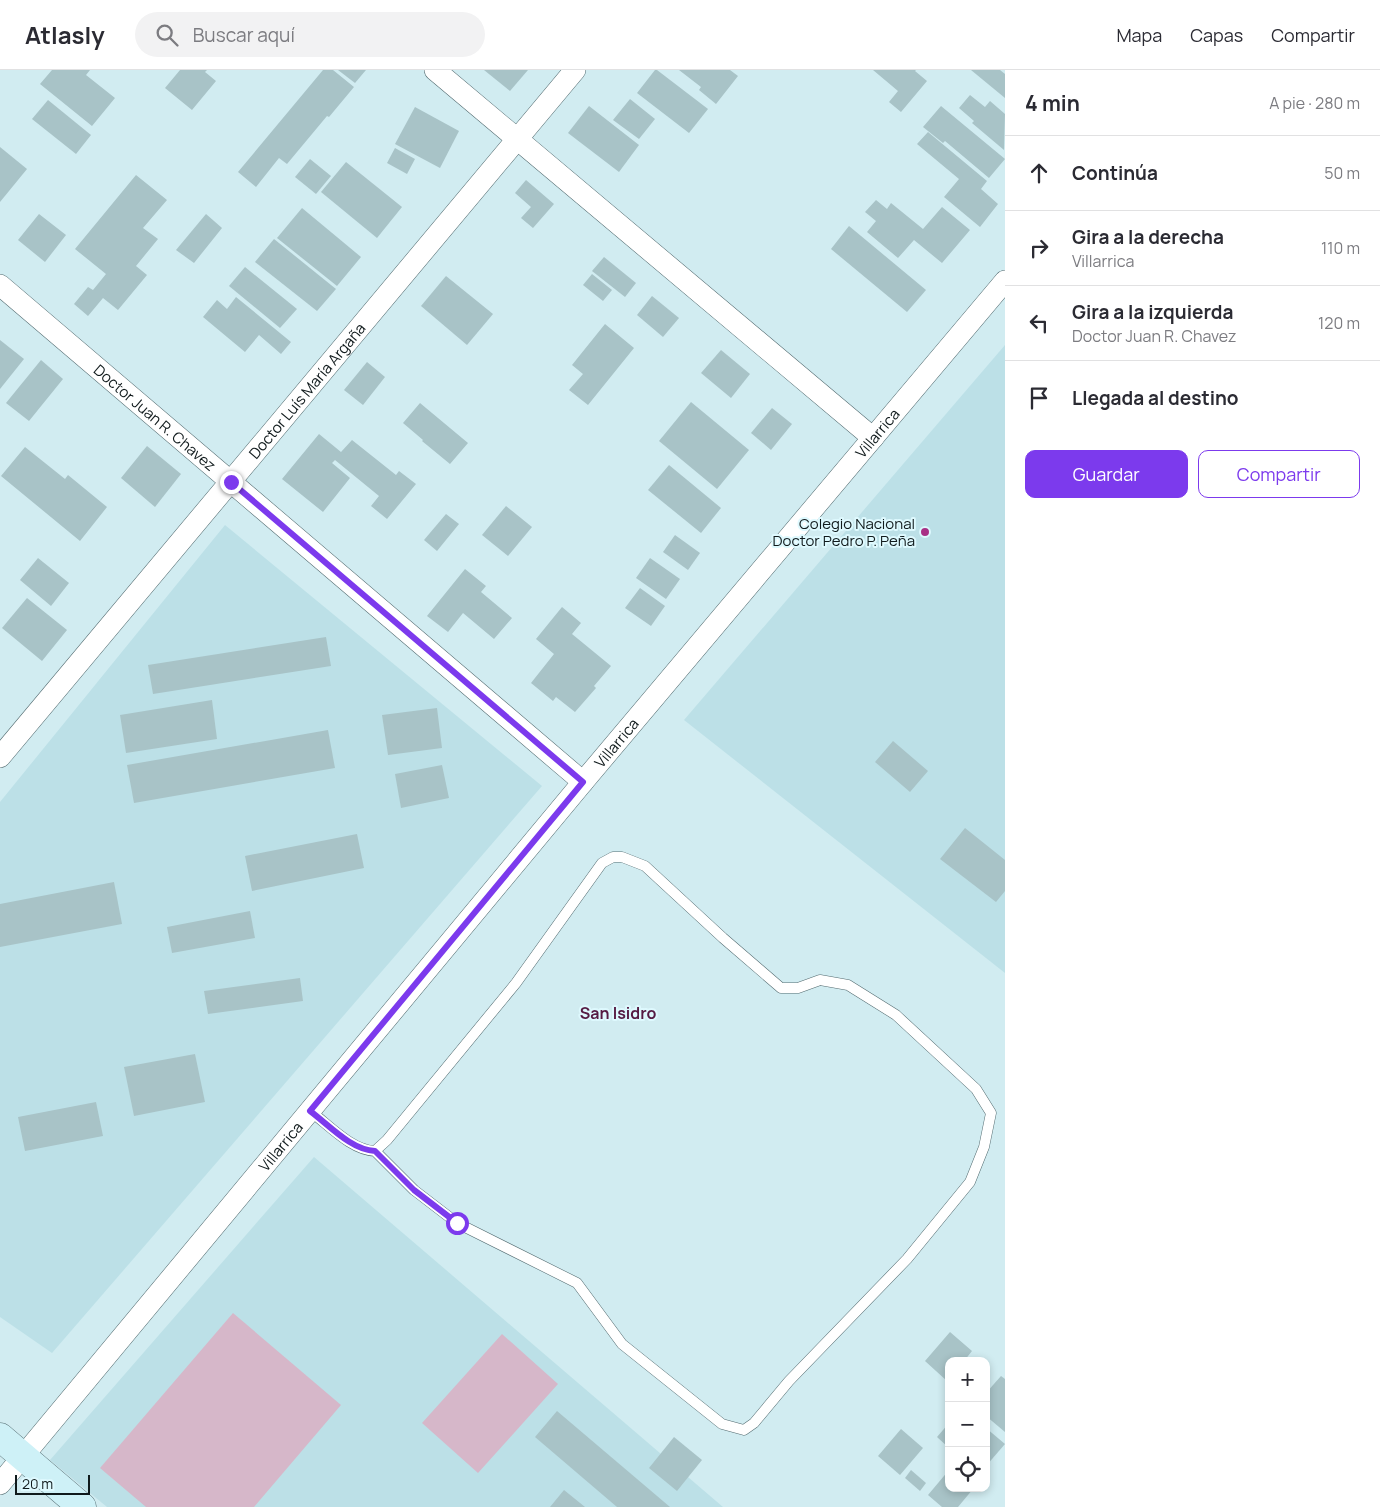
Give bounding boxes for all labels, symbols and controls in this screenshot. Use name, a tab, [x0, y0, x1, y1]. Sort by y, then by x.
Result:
search box	[135, 12, 485, 57]
text: Atlasly	[25, 18, 105, 51]
icon: search	[153, 21, 181, 49]
text: Buscar aquí	[193, 22, 295, 48]
text: Mapa	[1116, 23, 1162, 47]
text: Capas	[1190, 23, 1243, 47]
text: Compartir	[1271, 23, 1355, 47]
text: 4 min	[1025, 89, 1080, 117]
text: A pie · 280 m	[1269, 92, 1360, 114]
icon: ahead	[1025, 159, 1053, 187]
text: Continúa	[1072, 160, 1158, 186]
text: 50 m	[1324, 162, 1360, 184]
text: Gira a la derecha	[1072, 224, 1224, 250]
icon: right	[1025, 234, 1053, 262]
text: 110 m	[1321, 237, 1360, 259]
text: Villarrica	[1072, 250, 1134, 272]
text: Gira a la izquierda	[1072, 299, 1233, 325]
icon: left	[1025, 309, 1053, 337]
text: 120 m	[1318, 312, 1360, 334]
street label: Doctor Luís María Argaña	[244, 318, 370, 463]
text: Doctor Juan R. Chavez	[1072, 325, 1237, 347]
street label: Doctor Juan R. Chavez	[90, 359, 221, 475]
icon: arrive	[1025, 384, 1053, 412]
text: Llegada al destino	[1072, 385, 1239, 411]
street label: Villarrica	[850, 404, 904, 462]
button: Guardar	[1025, 450, 1188, 498]
button: Compartir	[1198, 450, 1360, 498]
route end	[220, 471, 243, 494]
place label: Colegio Nacional Doctor Pedro P. Peña	[772, 513, 915, 551]
marker: Colegio Nacional Doctor Pedro P. Peña	[919, 526, 931, 538]
street label: Villarrica	[589, 713, 643, 772]
district label: San Isidro	[580, 1002, 656, 1024]
street label: Villarrica	[254, 1117, 307, 1176]
route start	[446, 1212, 469, 1235]
map controls	[945, 1357, 990, 1492]
button: +	[945, 1357, 990, 1402]
button: −	[945, 1402, 990, 1447]
button: locate	[945, 1447, 990, 1492]
scale bar	[15, 1472, 90, 1495]
text: 20 m	[22, 1474, 53, 1493]

